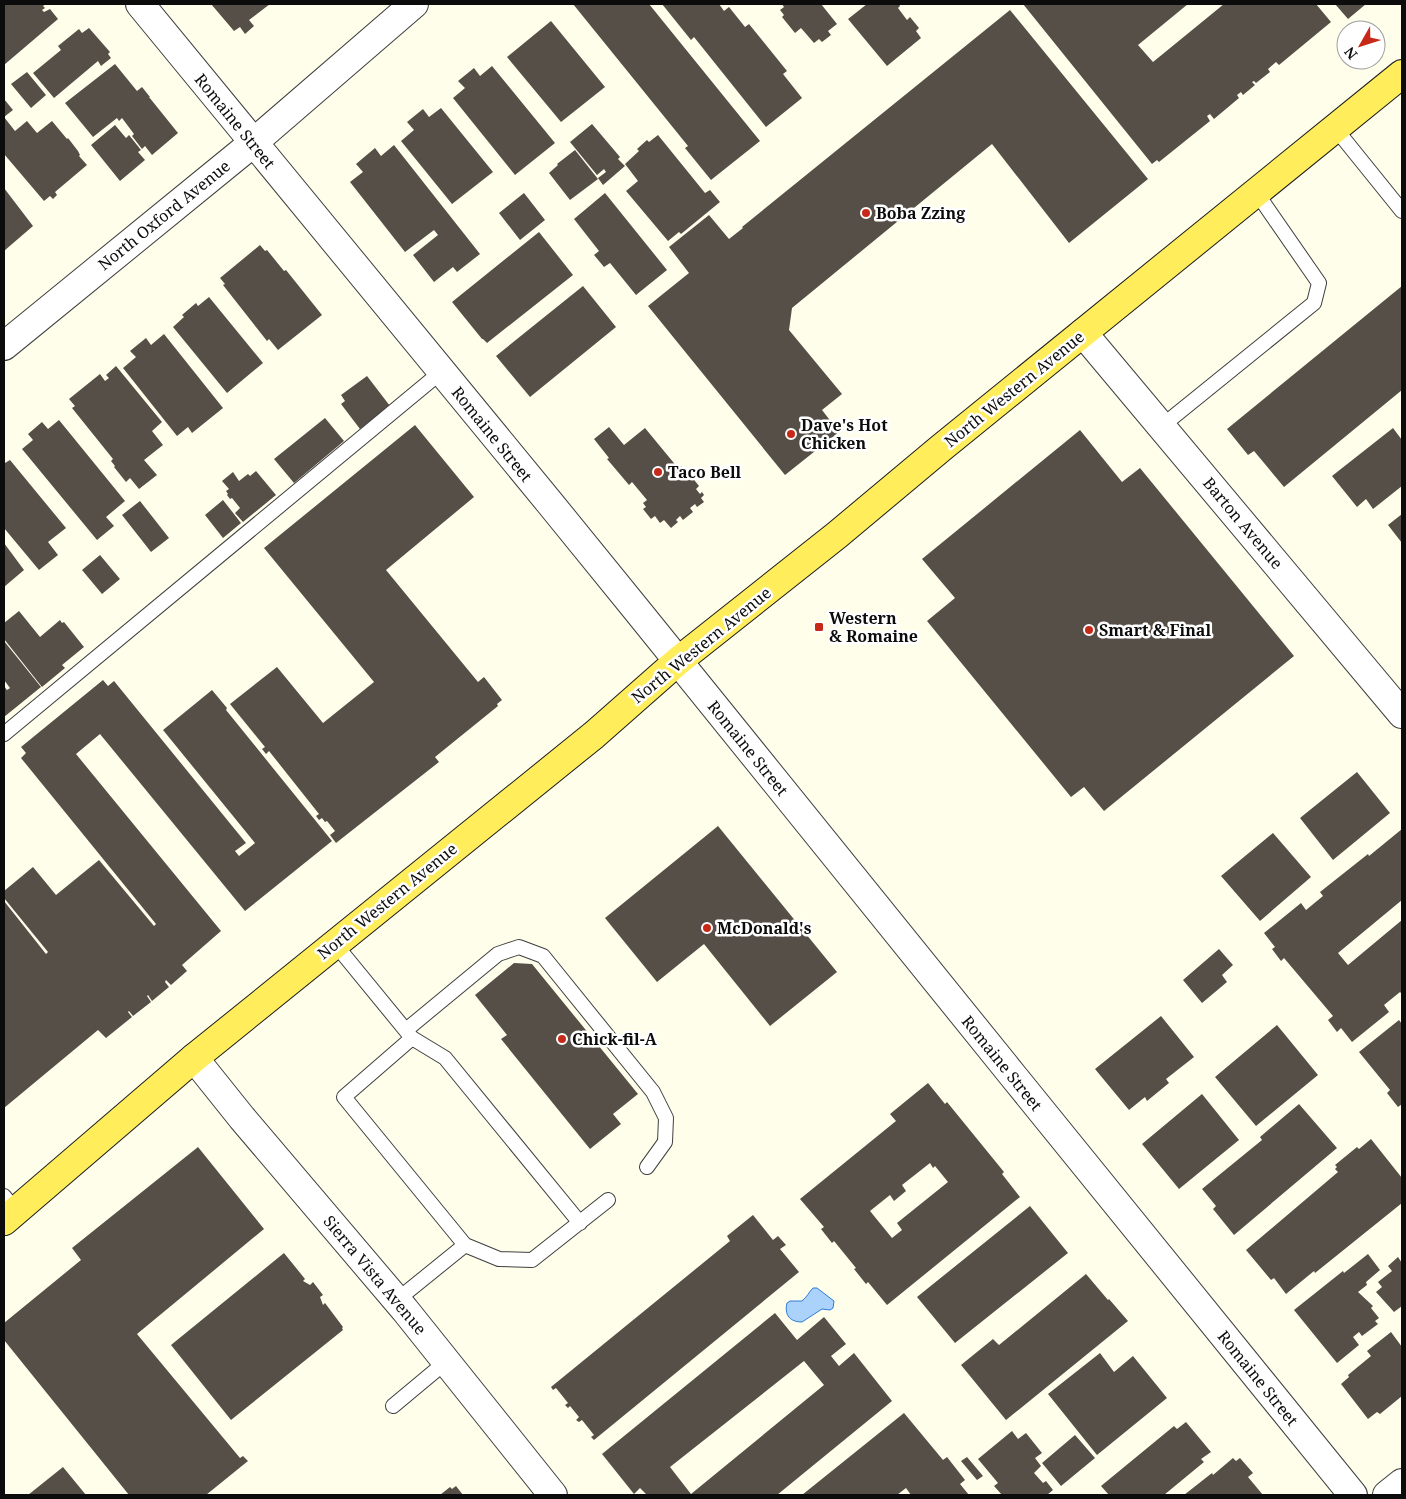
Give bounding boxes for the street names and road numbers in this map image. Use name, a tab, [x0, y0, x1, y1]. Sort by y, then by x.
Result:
street label: Romaine Street	[190, 69, 280, 174]
street label: North Oxford Avenue	[93, 155, 235, 275]
street label: North Western Avenue	[940, 326, 1088, 452]
street label: Romaine Street	[447, 382, 537, 487]
street label: Barton Avenue	[1198, 472, 1288, 574]
street label: North Western Avenue	[627, 582, 775, 708]
street label: Romaine Street	[703, 696, 793, 801]
street label: North Western Avenue	[313, 838, 461, 964]
street label: Romaine Street	[957, 1011, 1047, 1116]
street label: Sierra Vista Avenue	[319, 1211, 431, 1339]
street label: Romaine Street	[1213, 1326, 1303, 1431]

